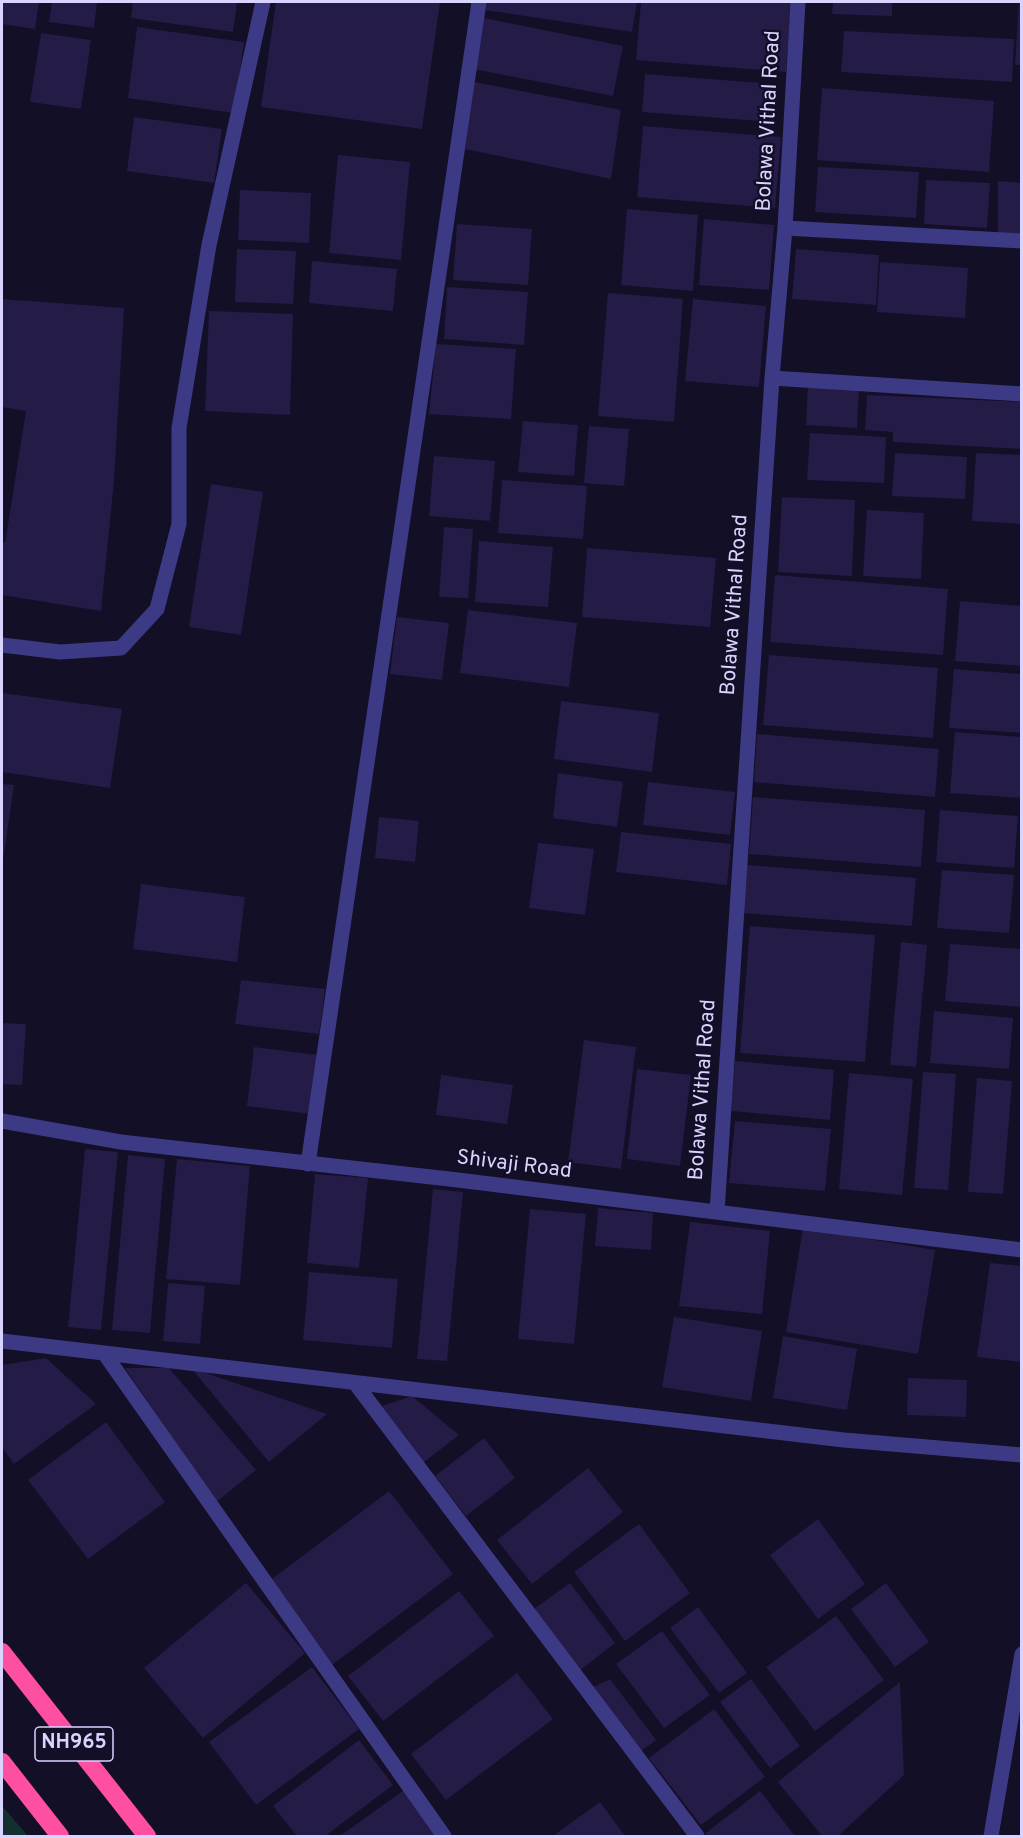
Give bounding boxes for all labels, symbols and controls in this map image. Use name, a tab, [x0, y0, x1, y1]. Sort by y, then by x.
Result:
street label: Bolawa Vithal Road	[753, 30, 787, 212]
street label: Bolawa Vithal Road	[717, 514, 755, 696]
street label: Bolawa Vithal Road	[685, 999, 723, 1181]
street label: Shivaji Road	[455, 1146, 573, 1186]
road number: NH965	[35, 1727, 113, 1761]

